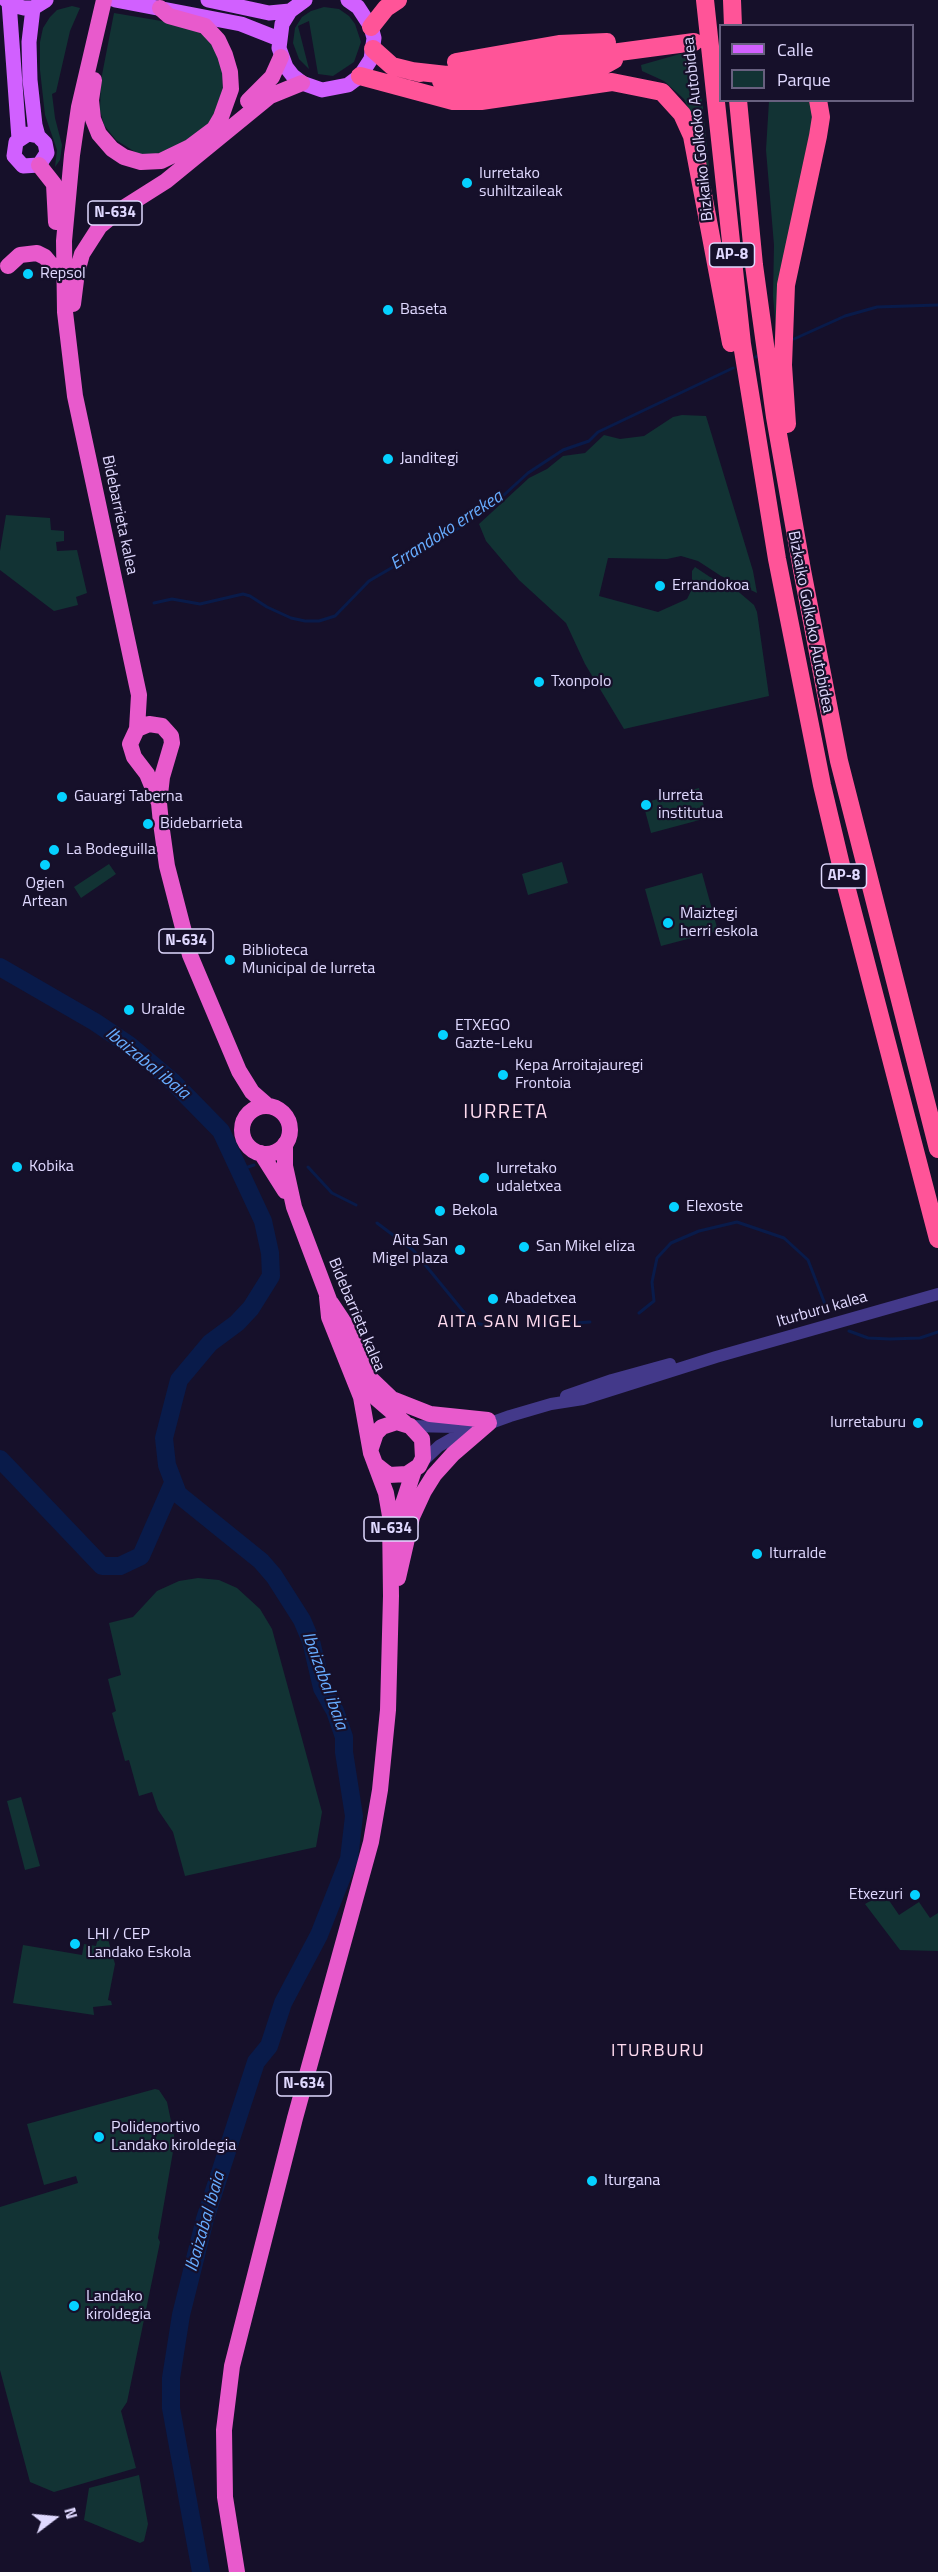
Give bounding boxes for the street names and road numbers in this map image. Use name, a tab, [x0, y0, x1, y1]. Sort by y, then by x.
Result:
street label: Bizkaiko Golkoko Autobidea	[680, 36, 718, 222]
road number: N-634	[88, 201, 142, 225]
road number: AP-8	[710, 243, 754, 267]
street label: Bidebarrieta kalea	[97, 454, 141, 576]
street label: Bizkaiko Golkoko Autobidea	[783, 529, 837, 715]
road number: AP-8	[822, 864, 866, 888]
road number: N-634	[159, 929, 213, 953]
street label: Bidebarrieta kalea	[323, 1255, 389, 1375]
street label: Iturburu kalea	[774, 1288, 870, 1332]
road number: N-634	[364, 1517, 418, 1541]
road number: N-634	[277, 2072, 331, 2096]

